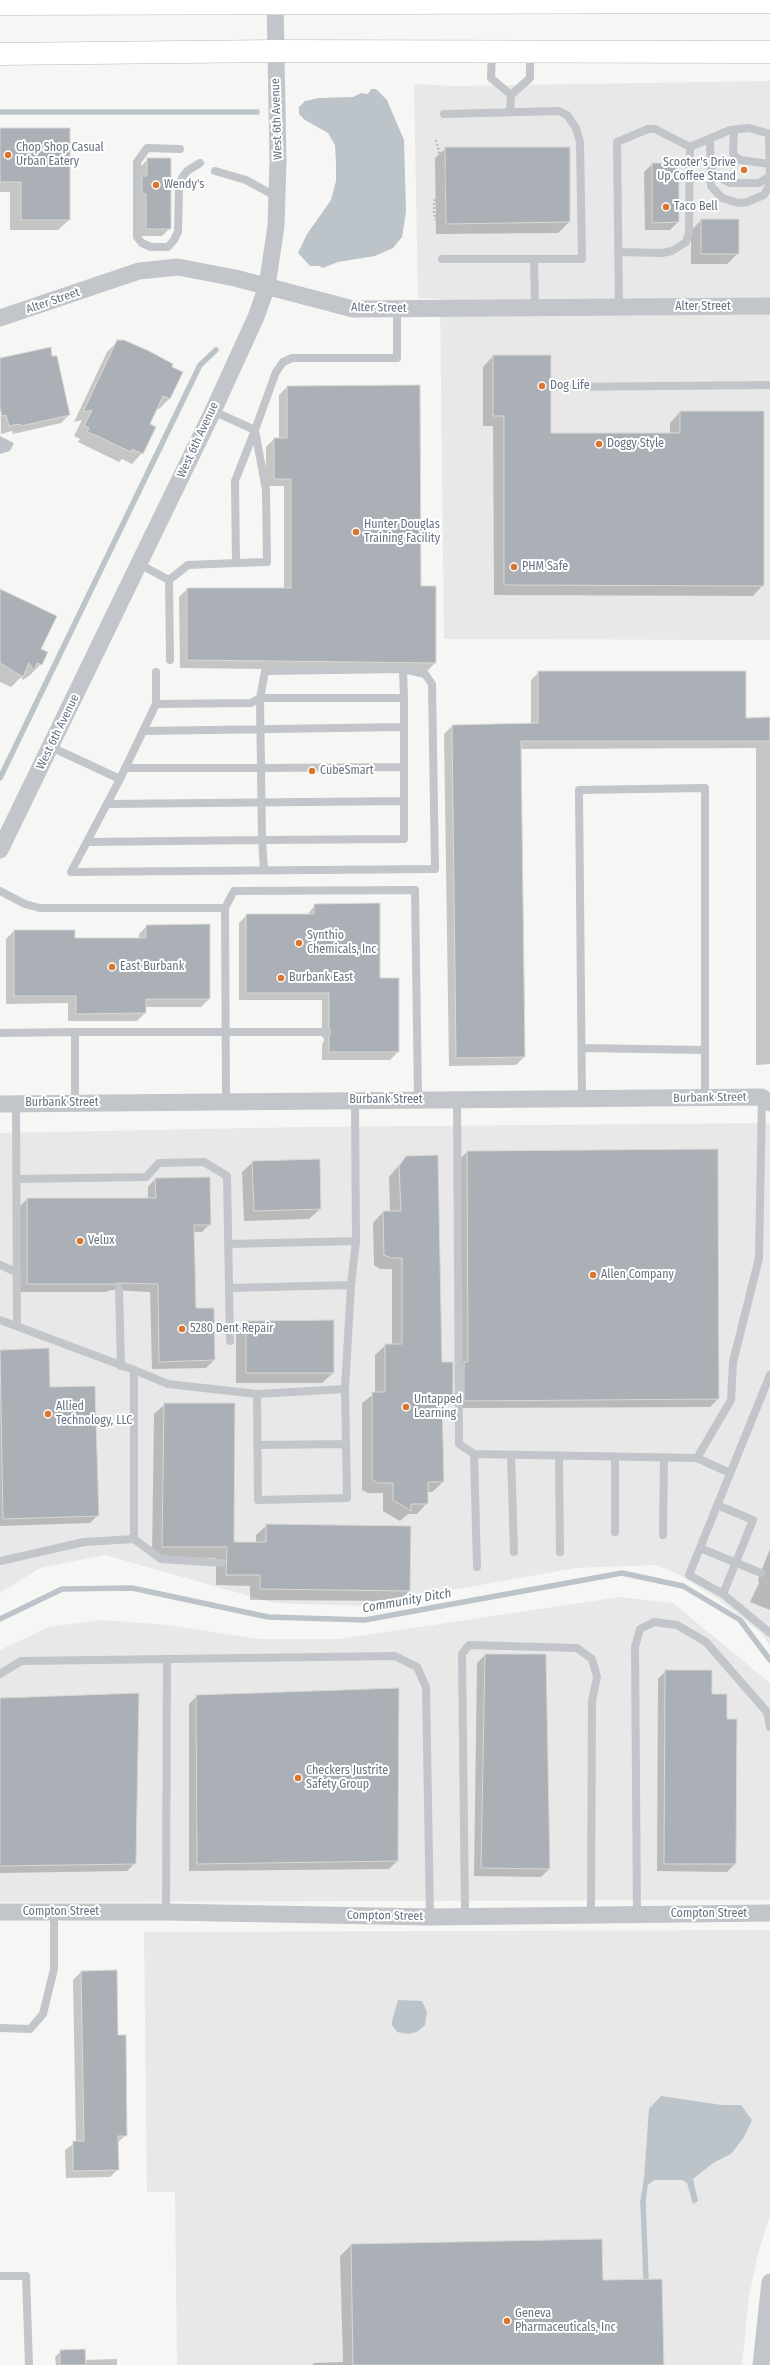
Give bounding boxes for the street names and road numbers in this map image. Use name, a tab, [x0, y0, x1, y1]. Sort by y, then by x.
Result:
street label: West 6th Avenue	[268, 78, 286, 160]
street label: Alter Street	[24, 285, 82, 317]
street label: Alter Street	[351, 300, 407, 316]
street label: Alter Street	[675, 300, 731, 314]
street label: West 6th Avenue	[174, 400, 222, 480]
street label: West 6th Avenue	[34, 692, 82, 772]
street label: Burbank Street	[673, 1090, 747, 1106]
street label: Burbank Street	[349, 1093, 423, 1107]
street label: Burbank Street	[25, 1096, 99, 1110]
street label: Compton Street	[23, 1905, 99, 1919]
street label: Compton Street	[671, 1907, 747, 1921]
street label: Compton Street	[347, 1908, 423, 1924]

